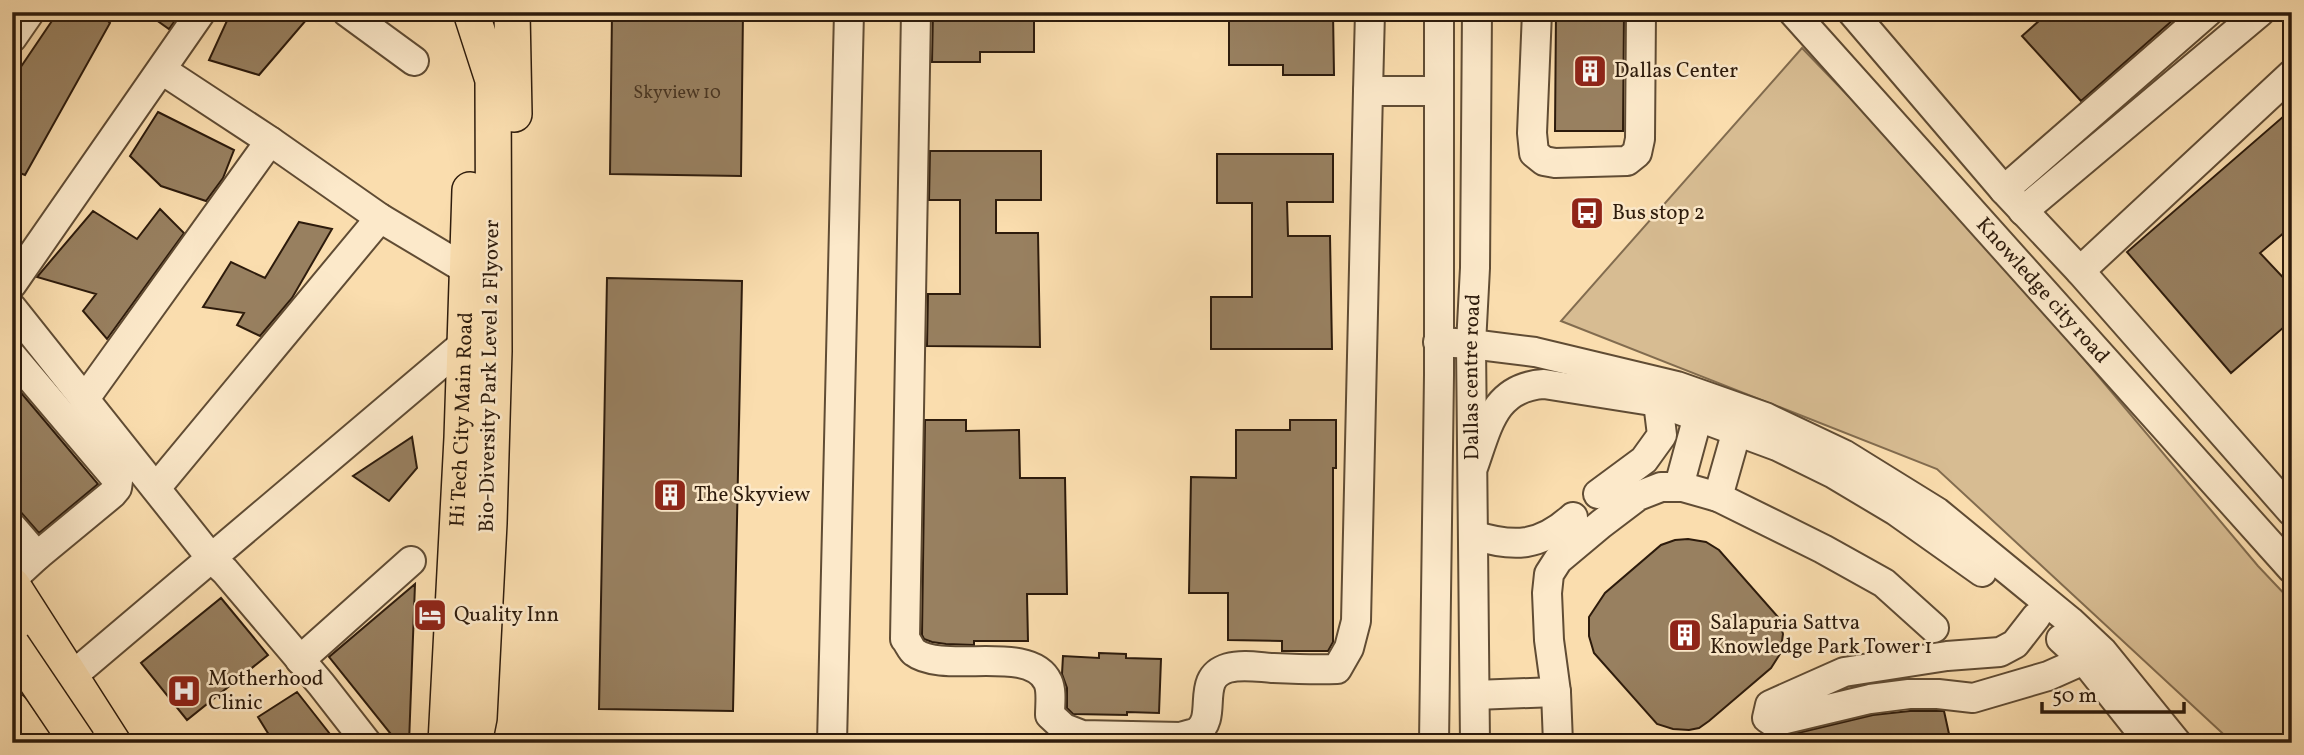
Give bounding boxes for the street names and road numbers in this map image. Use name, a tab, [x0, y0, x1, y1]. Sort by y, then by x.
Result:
street label: Knowledge city road	[1969, 211, 2116, 370]
street label: Bio-Diversity Park Level 2 Flyover	[473, 219, 507, 533]
street label: Dallas centre road	[1456, 293, 1488, 460]
street label: Hi Tech City Main Road	[443, 311, 481, 528]

